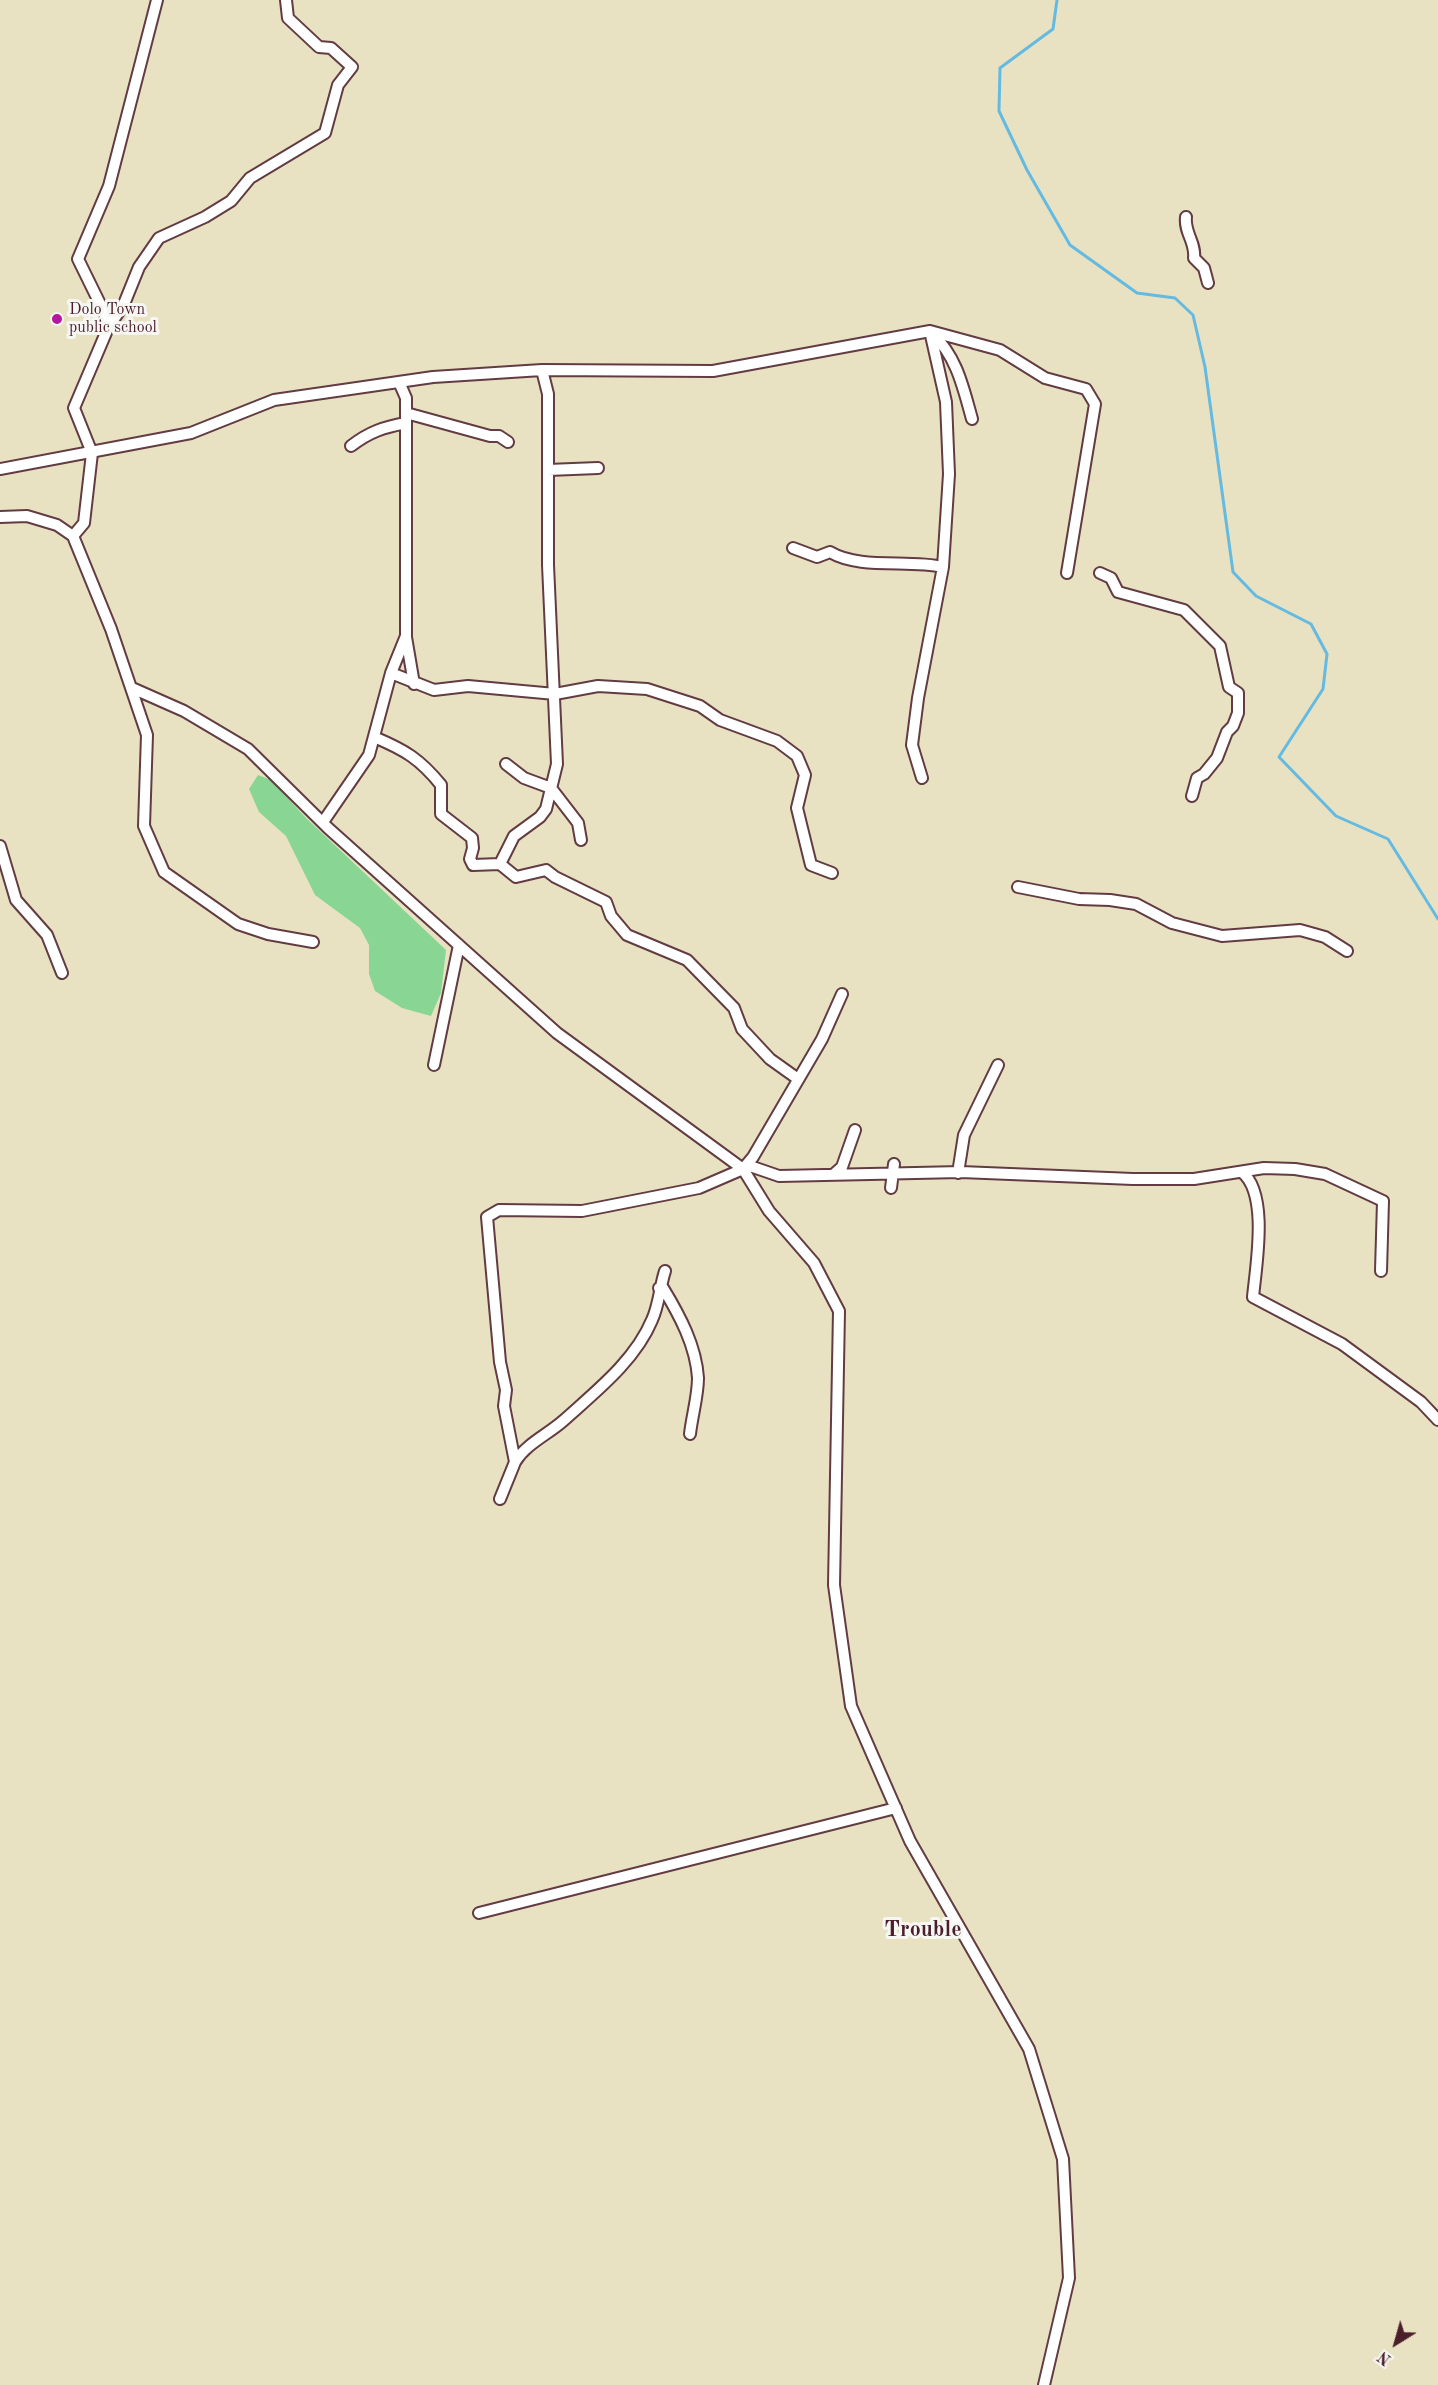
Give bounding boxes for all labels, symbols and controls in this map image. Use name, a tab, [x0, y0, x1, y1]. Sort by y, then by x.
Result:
place label: Dolo Town public school	[69, 300, 157, 338]
marker: Dolo Town public school	[50, 312, 64, 326]
district label: Trouble	[884, 1917, 962, 1943]
north arrow	[1366, 2313, 1426, 2373]
text: N	[1375, 2347, 1395, 2367]

